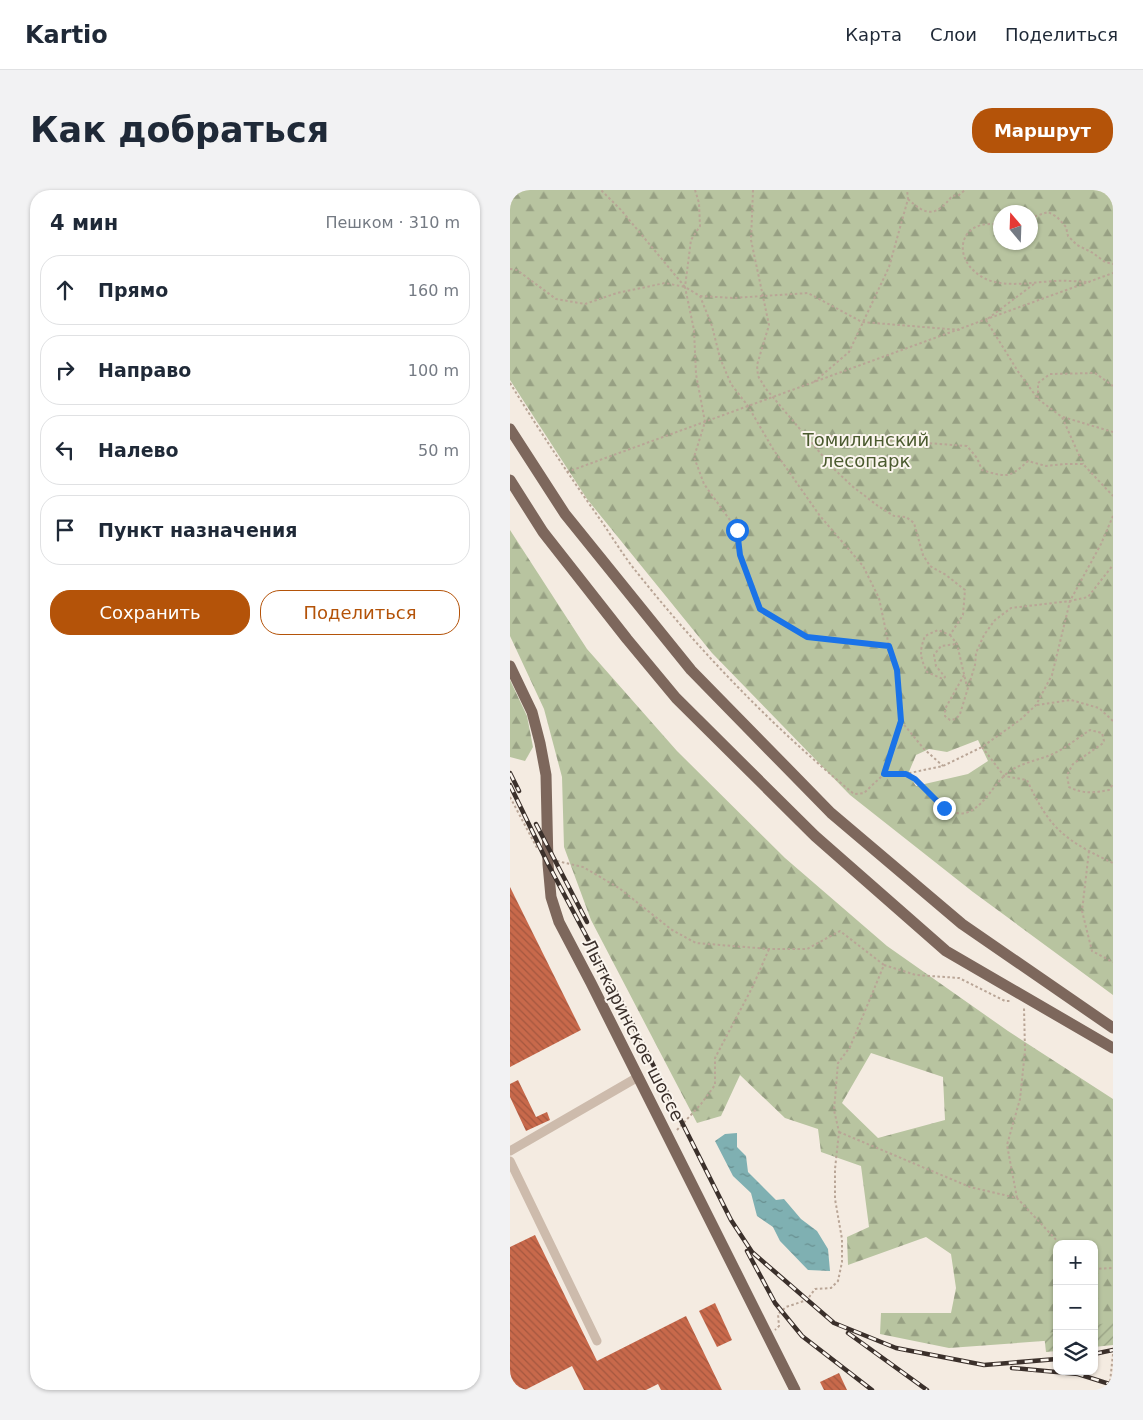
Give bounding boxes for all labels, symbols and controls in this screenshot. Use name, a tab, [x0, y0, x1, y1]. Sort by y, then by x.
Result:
text: Kartio	[25, 21, 108, 49]
text: Карта	[845, 24, 902, 45]
text: Слои	[930, 24, 977, 45]
text: Поделиться	[1005, 24, 1118, 45]
button: Маршрут	[972, 108, 1113, 153]
text: Как добраться	[30, 110, 329, 150]
north arrow	[993, 205, 1038, 250]
text: 4 мин	[50, 211, 118, 235]
text: Пешком · 310 m	[325, 213, 460, 232]
icon: ahead	[51, 276, 79, 304]
text: Прямо	[98, 279, 168, 301]
text: 160 m	[408, 281, 459, 300]
icon: right	[51, 356, 79, 384]
text: Направо	[98, 359, 191, 381]
text: 100 m	[408, 361, 459, 380]
park label: Томилинский лесопарк	[802, 429, 929, 471]
icon: left	[51, 436, 79, 464]
text: Налево	[98, 439, 179, 461]
text: 50 m	[418, 441, 459, 460]
icon: arrive	[51, 516, 79, 544]
text: Пункт назначения	[98, 519, 297, 541]
route start	[726, 519, 749, 542]
button: Сохранить	[50, 590, 250, 635]
button: Поделиться	[260, 590, 460, 635]
route end	[933, 797, 956, 820]
street label: Лыткаринское шоссе	[578, 935, 689, 1125]
map controls	[1053, 1240, 1098, 1375]
button: +	[1053, 1240, 1098, 1285]
button: −	[1053, 1285, 1098, 1330]
button: layers	[1053, 1330, 1098, 1375]

